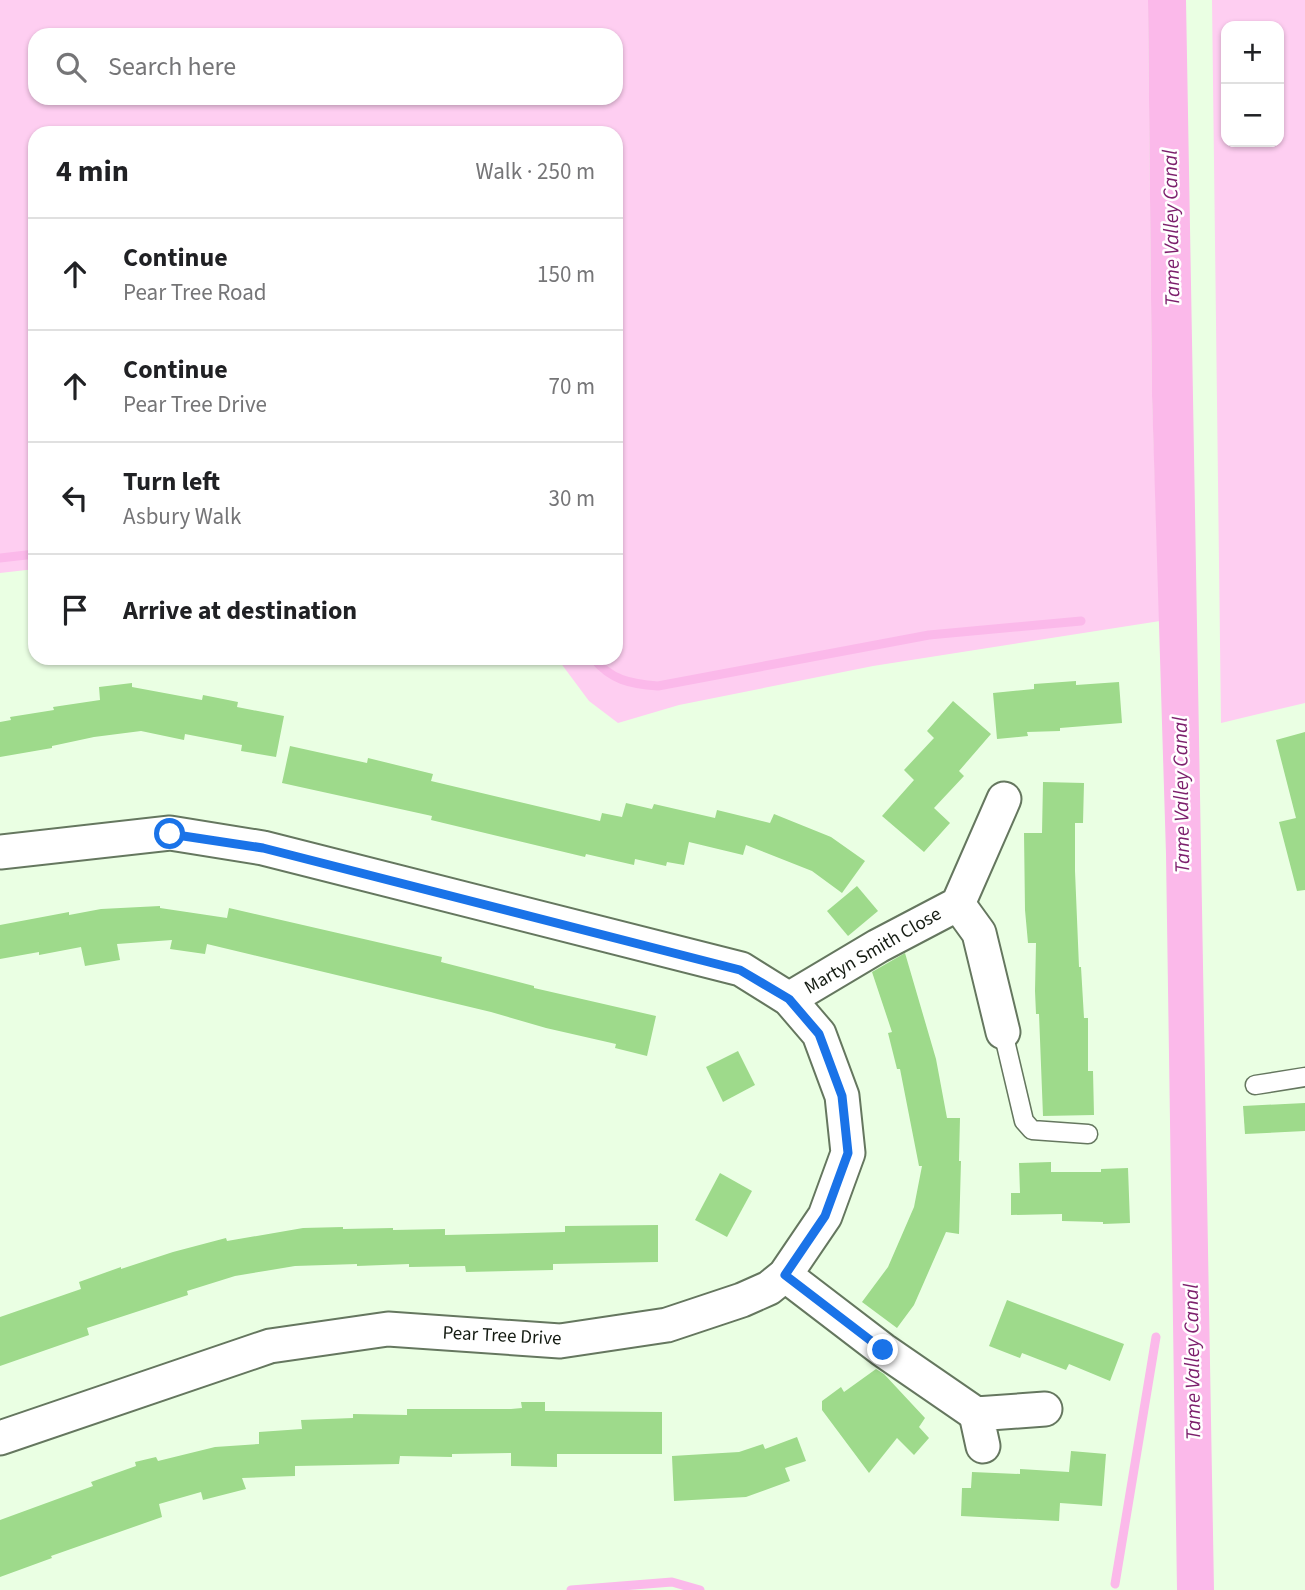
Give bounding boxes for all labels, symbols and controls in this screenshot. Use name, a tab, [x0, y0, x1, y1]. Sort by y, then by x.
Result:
map controls	[1221, 21, 1284, 147]
button: +	[1221, 21, 1284, 84]
search box	[28, 28, 623, 105]
icon: search	[52, 48, 90, 86]
text: Search here	[108, 48, 236, 85]
button: −	[1221, 84, 1284, 147]
water label: Tame Valley Canal	[1155, 149, 1187, 307]
text: 4 min	[56, 150, 129, 193]
text: Walk · 250 m	[476, 155, 595, 188]
text: Continue	[123, 239, 228, 276]
icon: ahead	[56, 255, 94, 293]
text: 150 m	[537, 258, 595, 291]
text: Pear Tree Road	[123, 276, 267, 309]
text: Continue	[123, 351, 228, 388]
icon: ahead	[56, 367, 94, 405]
text: 70 m	[548, 370, 595, 403]
text: Pear Tree Drive	[123, 388, 267, 421]
text: Turn left	[123, 463, 220, 500]
icon: left	[56, 479, 94, 517]
text: 30 m	[548, 482, 595, 515]
text: Asbury Walk	[123, 500, 241, 533]
icon: arrive	[56, 591, 94, 629]
text: Arrive at destination	[123, 592, 357, 629]
water label: Tame Valley Canal	[1165, 716, 1197, 874]
route start	[154, 818, 185, 849]
street label: Martyn Smith Close	[800, 901, 946, 1001]
water label: Tame Valley Canal	[1176, 1283, 1208, 1441]
street label: Pear Tree Drive	[442, 1319, 562, 1353]
route end	[867, 1334, 898, 1365]

